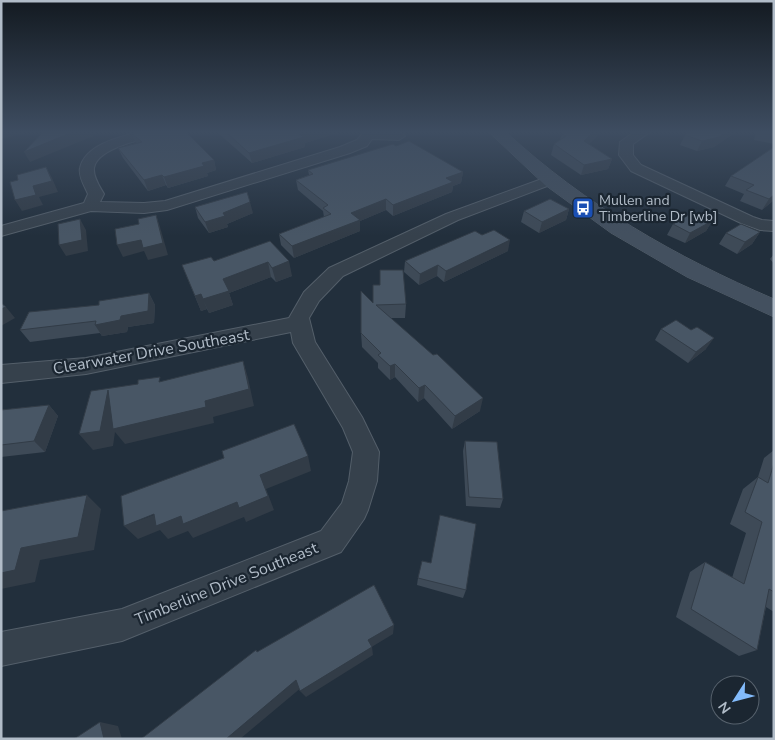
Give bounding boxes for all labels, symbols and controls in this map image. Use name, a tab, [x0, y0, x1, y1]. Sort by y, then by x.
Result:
place label: Mullen and Timberline Dr [wb]	[599, 191, 717, 226]
bus stop icon: Mullen and Timberline Dr [wb]	[571, 196, 595, 220]
street label: Clearwater Drive Southeast	[51, 324, 251, 380]
street label: Timberline Drive Southeast	[132, 537, 321, 631]
north arrow	[710, 675, 760, 725]
text: N	[714, 698, 736, 717]

